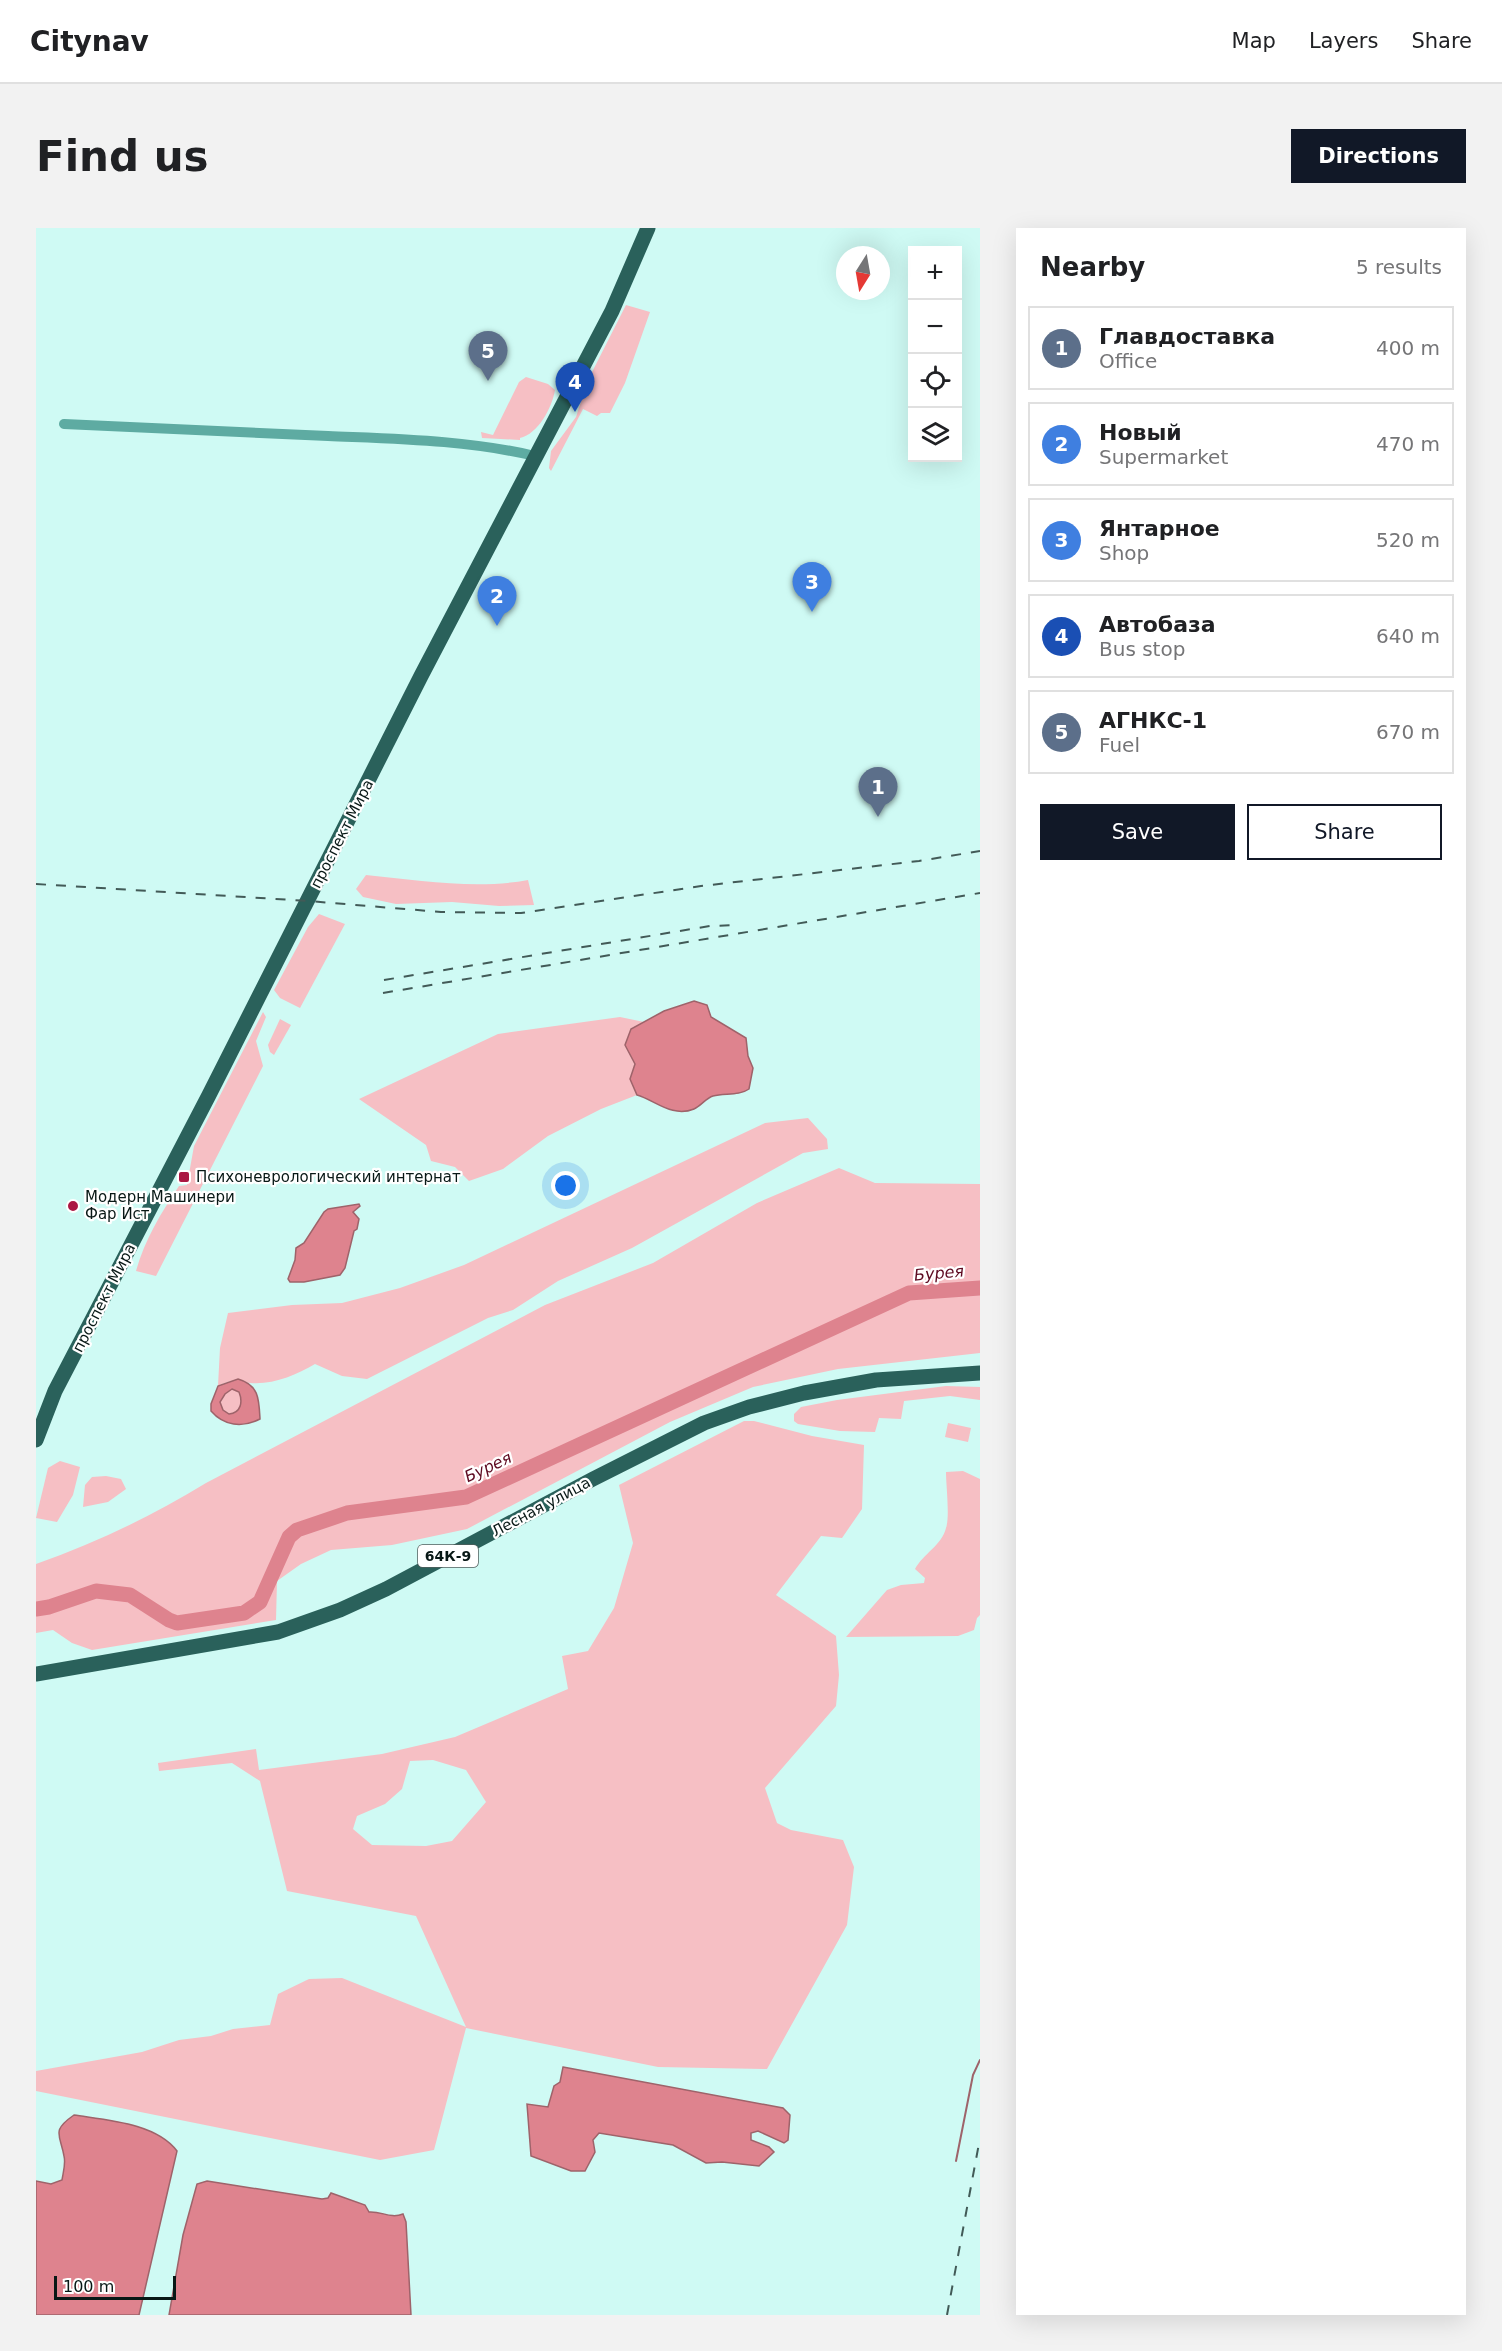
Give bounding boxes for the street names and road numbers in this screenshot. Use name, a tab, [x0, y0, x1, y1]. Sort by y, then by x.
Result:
street label: проспект Мира	[307, 777, 377, 891]
street label: проспект Мира	[69, 1241, 139, 1355]
street label: Лесная улица	[489, 1473, 593, 1541]
road number: 64К-9	[418, 1545, 478, 1567]

